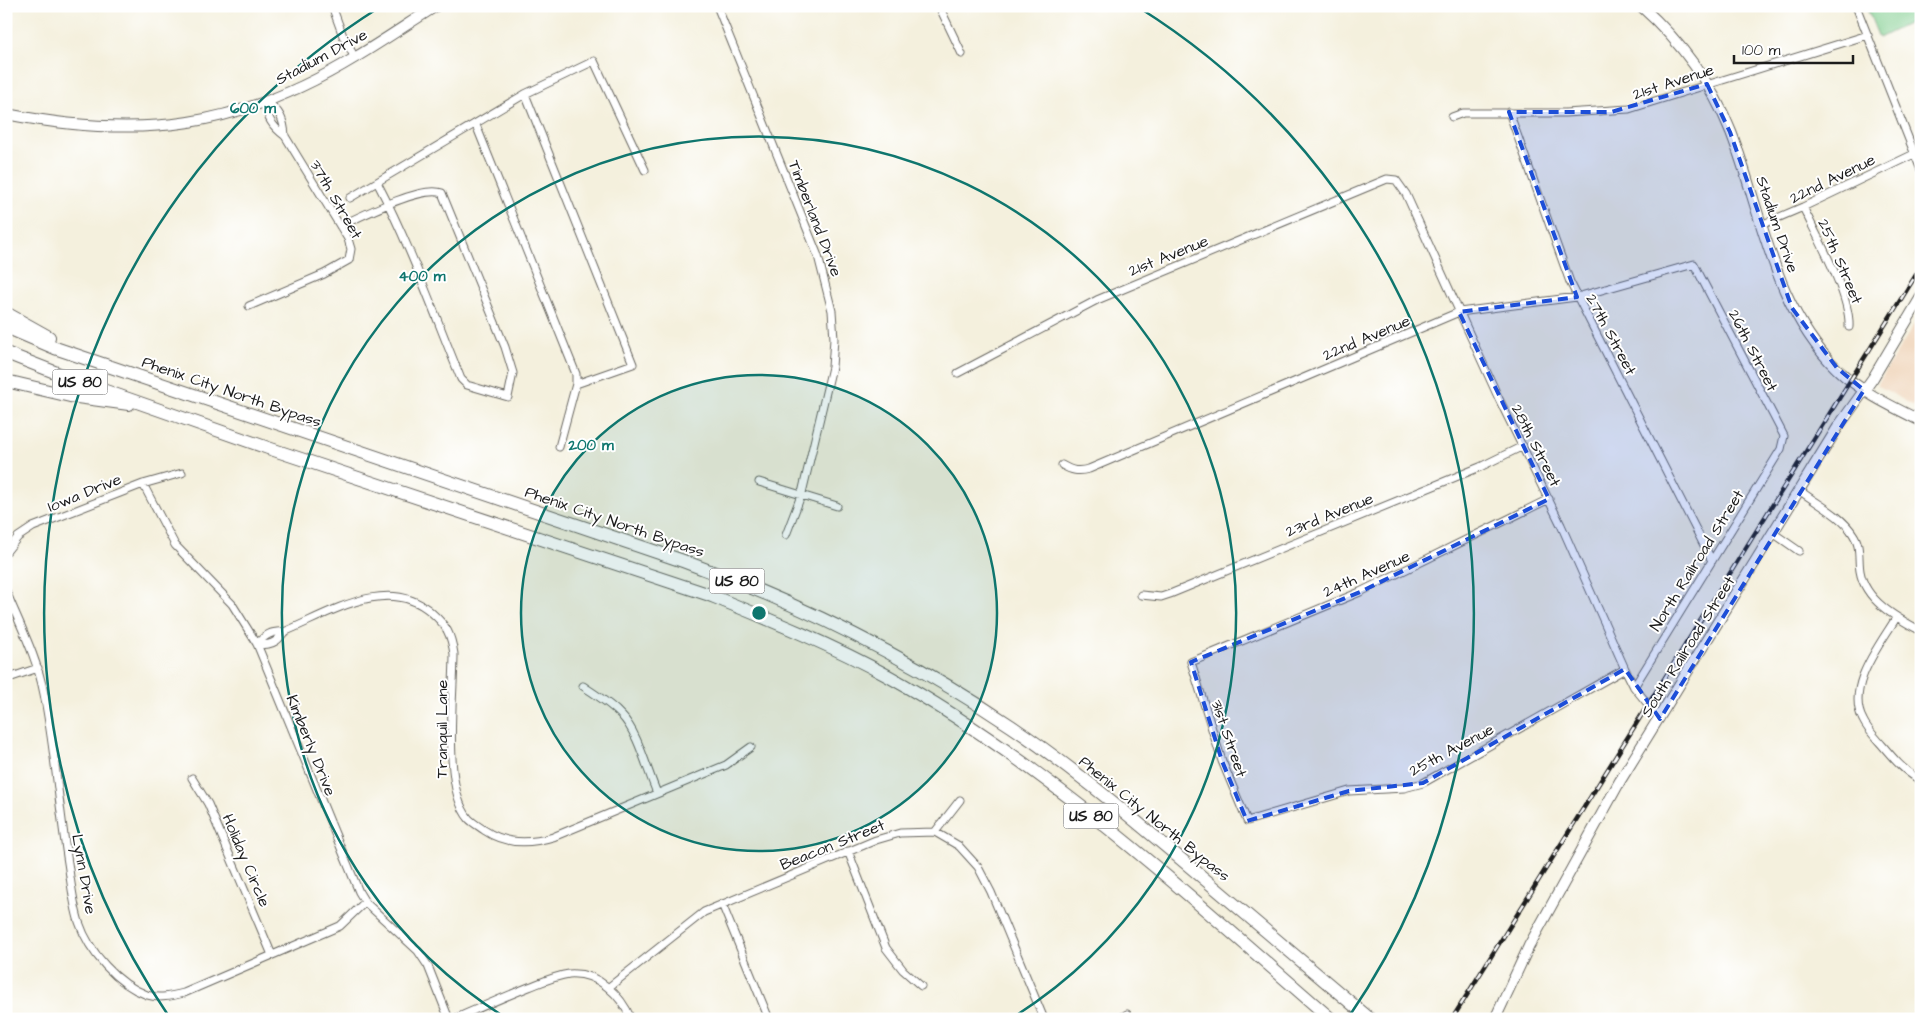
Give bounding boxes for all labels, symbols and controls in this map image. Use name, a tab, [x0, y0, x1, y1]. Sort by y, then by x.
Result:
street label: Stadium Drive	[272, 23, 372, 90]
scale bar	[1734, 32, 1853, 64]
text: 100 m	[1742, 40, 1781, 61]
street label: 21st Avenue	[1630, 58, 1717, 105]
text: 600 m	[230, 98, 276, 119]
street label: 22nd Avenue	[1786, 148, 1879, 209]
street label: 37th Street	[305, 156, 368, 244]
street label: Timberland Drive	[783, 157, 848, 280]
street label: Stadium Drive	[1750, 173, 1804, 276]
street label: 25th Street	[1812, 215, 1868, 308]
street label: 21st Avenue	[1125, 230, 1212, 282]
text: 400 m	[399, 266, 446, 287]
street label: 27th Street	[1580, 290, 1642, 379]
street label: 26th Street	[1723, 306, 1783, 396]
street label: 22nd Avenue	[1319, 310, 1414, 366]
street label: Phenix City North Bypass	[139, 351, 324, 434]
road number: US 80	[52, 370, 108, 394]
street label: 28th Street	[1506, 401, 1567, 491]
text: 200 m	[567, 435, 614, 456]
street label: Iowa Drive	[44, 468, 125, 518]
street label: Phenix City North Bypass	[522, 481, 707, 564]
street label: North Railroad Street	[1644, 485, 1750, 636]
street label: 23rd Avenue	[1282, 487, 1377, 542]
street label: 24th Avenue	[1320, 545, 1414, 603]
road number: US 80	[710, 568, 764, 594]
street label: South Railroad Street	[1635, 571, 1741, 721]
centre of rings	[750, 604, 768, 622]
street label: Tranquil Lane	[431, 679, 453, 778]
street label: Kimberly Drive	[280, 692, 342, 800]
street label: 31st Street	[1206, 697, 1253, 780]
street label: 25th Avenue	[1405, 718, 1498, 781]
street label: Phenix City North Bypass	[1074, 751, 1235, 887]
road number: US 80	[1064, 804, 1118, 828]
street label: Holiday Circle	[216, 811, 276, 911]
street label: Beacon Street	[777, 814, 888, 876]
street label: Lynn Drive	[65, 832, 102, 916]

